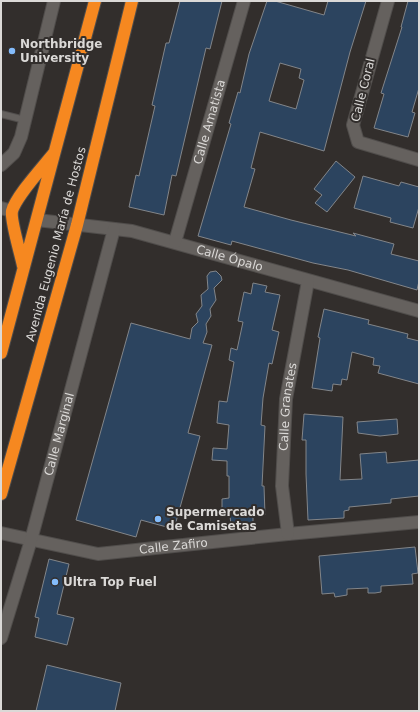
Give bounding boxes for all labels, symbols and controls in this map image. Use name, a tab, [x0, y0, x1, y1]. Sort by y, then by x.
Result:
place label: Northbridge University	[20, 37, 102, 65]
marker: Northbridge University	[7, 46, 17, 56]
street label: Calle Coral	[348, 57, 378, 123]
street label: Calle Amatista	[191, 78, 228, 166]
street label: Avenida Eugenio María de Hostos	[23, 145, 89, 343]
street label: Calle Ópalo	[195, 242, 265, 274]
street label: Calle Granates	[277, 362, 300, 451]
street label: Calle Marginal	[41, 391, 77, 477]
place label: Supermercado de Camisetas	[166, 505, 264, 533]
marker: Supermercado de Camisetas	[153, 514, 163, 524]
street label: Calle Zafiro	[138, 536, 208, 557]
place label: Ultra Top Fuel	[63, 575, 157, 589]
marker: Ultra Top Fuel	[50, 577, 60, 587]

